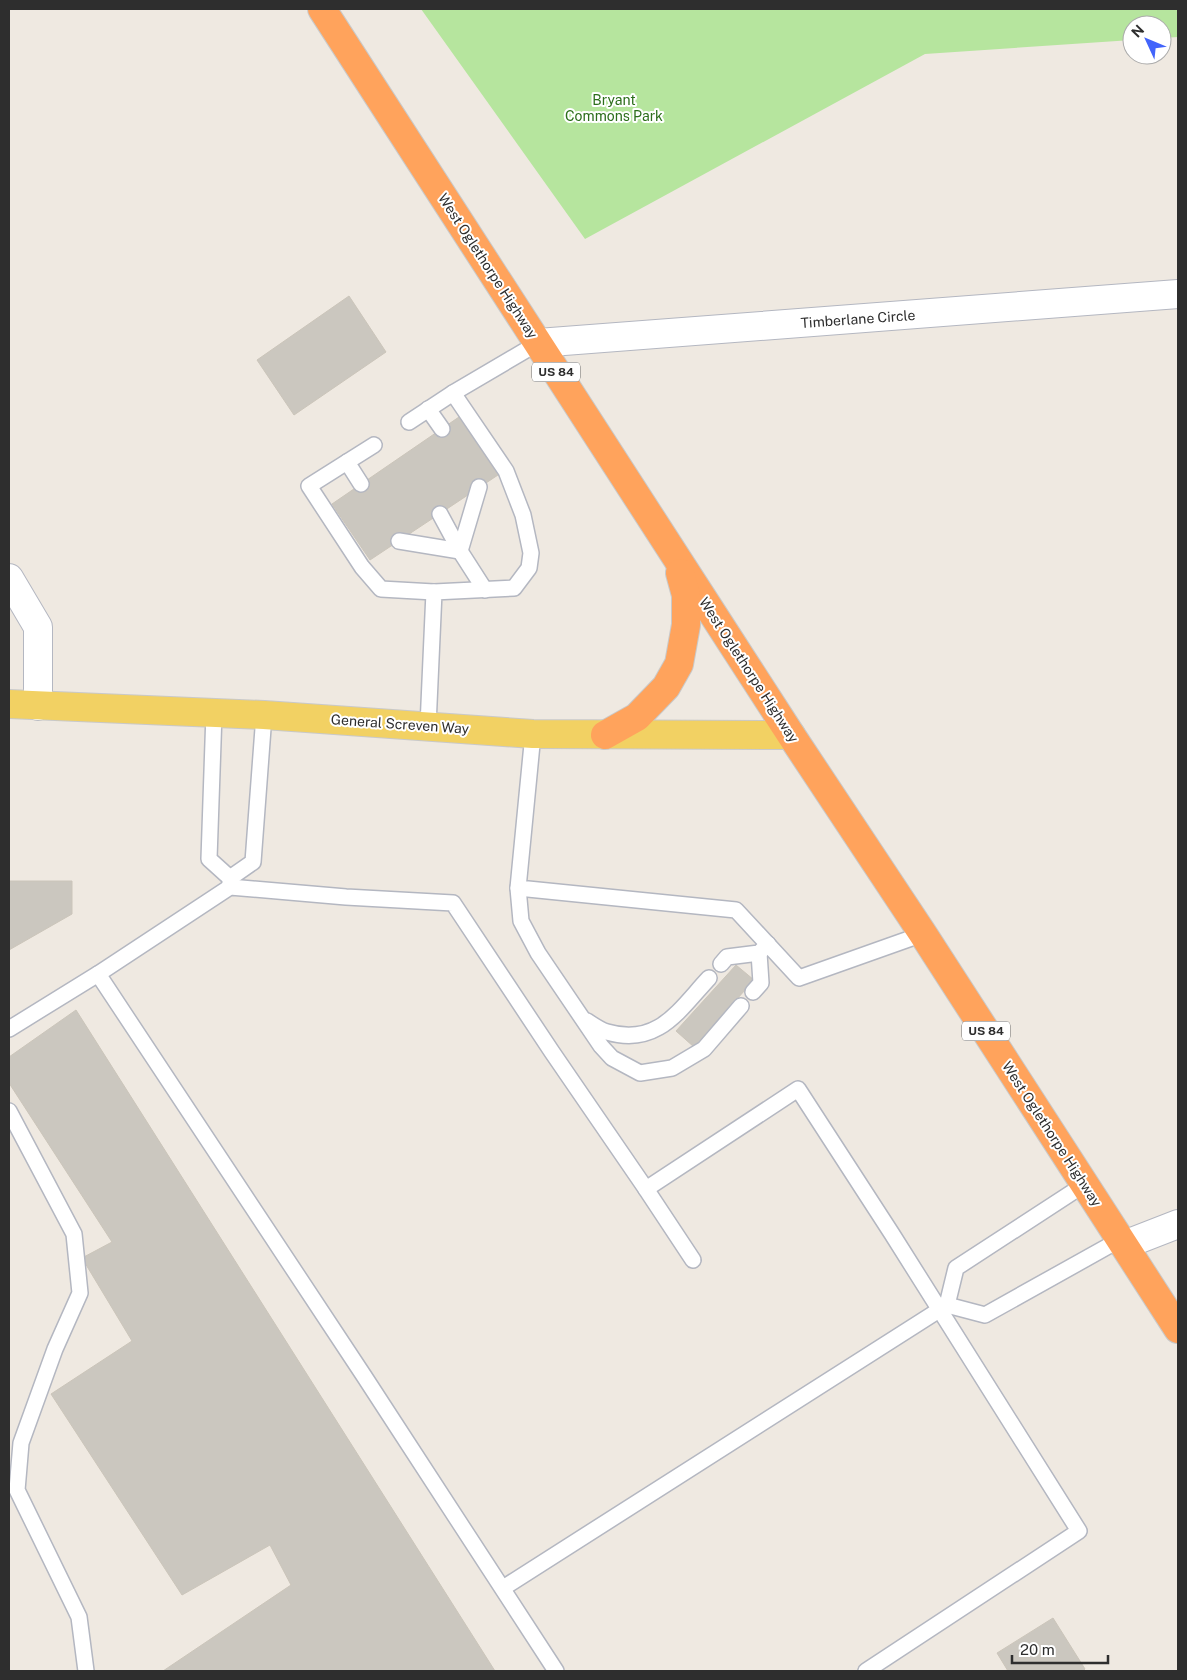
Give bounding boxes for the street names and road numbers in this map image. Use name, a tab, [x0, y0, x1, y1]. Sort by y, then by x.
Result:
street label: West Oglethorpe Highway	[435, 190, 541, 342]
street label: Timberlane Circle	[800, 307, 916, 331]
road number: US 84	[532, 362, 580, 382]
street label: West Oglethorpe Highway	[696, 594, 802, 746]
street label: General Screven Way	[330, 711, 470, 737]
road number: US 84	[962, 1021, 1010, 1040]
street label: West Oglethorpe Highway	[999, 1058, 1105, 1210]

